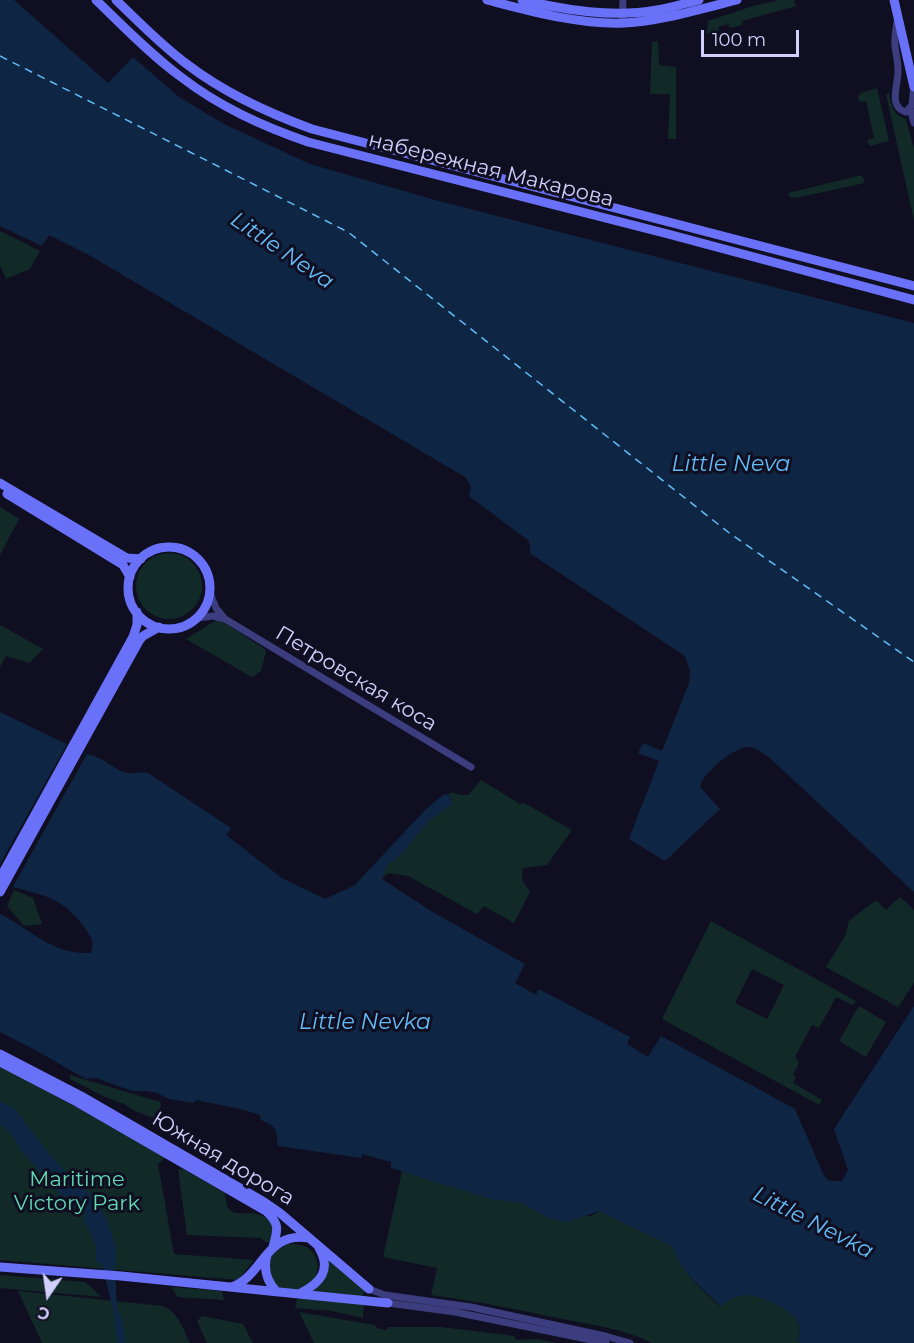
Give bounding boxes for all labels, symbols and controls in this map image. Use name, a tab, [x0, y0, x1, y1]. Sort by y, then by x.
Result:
scale bar	[704, 18, 802, 56]
text: 100 m	[712, 29, 766, 51]
street label: набережная Макарова	[366, 127, 616, 213]
water label: Little Neva	[225, 207, 339, 295]
water label: Little Neva	[672, 452, 790, 478]
street label: Петровская коса	[271, 621, 441, 737]
water label: Little Nevka	[299, 1010, 431, 1036]
street label: Южная дорога	[147, 1107, 299, 1211]
park label: Maritime Victory Park	[14, 1167, 140, 1217]
water label: Little Nevka	[748, 1181, 878, 1265]
north arrow	[18, 1265, 78, 1325]
text: С	[36, 1302, 52, 1324]

